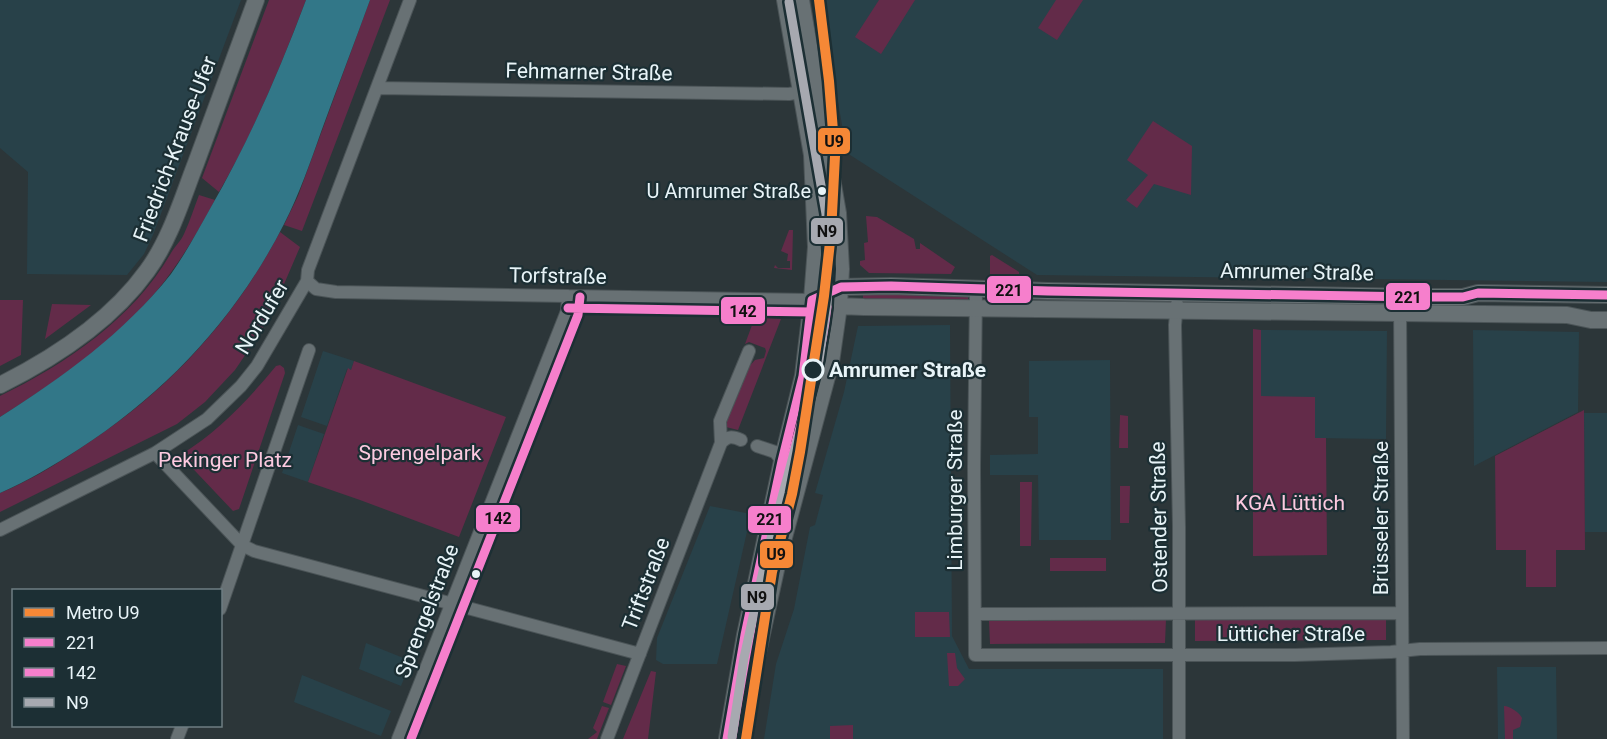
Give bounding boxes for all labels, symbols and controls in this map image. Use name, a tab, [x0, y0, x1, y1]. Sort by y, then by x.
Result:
street label: Friedrich-Krause-Ufer	[129, 53, 221, 245]
street label: Fehmarner Straße	[505, 59, 673, 85]
line badge: U9	[817, 127, 851, 155]
text: U9	[824, 132, 844, 151]
place label: U Amrumer Straße	[647, 179, 811, 203]
marker: U Amrumer Straße	[816, 185, 828, 197]
line badge: N9	[810, 217, 844, 245]
text: N9	[817, 222, 837, 241]
street label: Amrumer Straße	[1220, 259, 1374, 285]
street label: Torfstraße	[509, 263, 607, 289]
street label: Nordufer	[230, 275, 294, 359]
line badge: 221	[986, 275, 1032, 304]
text: 221	[995, 281, 1023, 300]
line badge: 221	[1385, 282, 1431, 311]
text: 221	[1394, 288, 1422, 307]
line badge: 142	[720, 296, 766, 325]
text: 142	[729, 302, 757, 321]
place label: Amrumer Straße	[829, 358, 986, 382]
marker: Amrumer Straße	[802, 359, 824, 381]
street label: Limburger Straße	[943, 409, 967, 571]
park label: Sprengelpark	[359, 441, 482, 465]
street label: Ostender Straße	[1146, 441, 1172, 593]
street label: Brüsseler Straße	[1369, 441, 1393, 595]
park label: Pekinger Platz	[158, 448, 292, 472]
park label: KGA Lüttich	[1235, 491, 1345, 515]
line badge: 142	[475, 504, 521, 533]
line badge: 221	[747, 505, 792, 534]
text: 142	[484, 509, 512, 528]
text: 221	[756, 510, 784, 529]
street label: Triftstraße	[617, 534, 675, 634]
line badge: U9	[759, 540, 794, 569]
street label: Sprengelstraße	[390, 541, 464, 681]
text: U9	[766, 545, 786, 564]
unlabelled marker	[470, 568, 482, 580]
line badge: N9	[740, 583, 775, 611]
text: N9	[747, 588, 767, 607]
legend	[12, 589, 222, 727]
text: Metro U9	[66, 602, 140, 623]
street label: Lütticher Straße	[1217, 622, 1365, 646]
text: 221	[66, 632, 96, 653]
text: 142	[66, 662, 96, 683]
text: N9	[66, 692, 89, 713]

